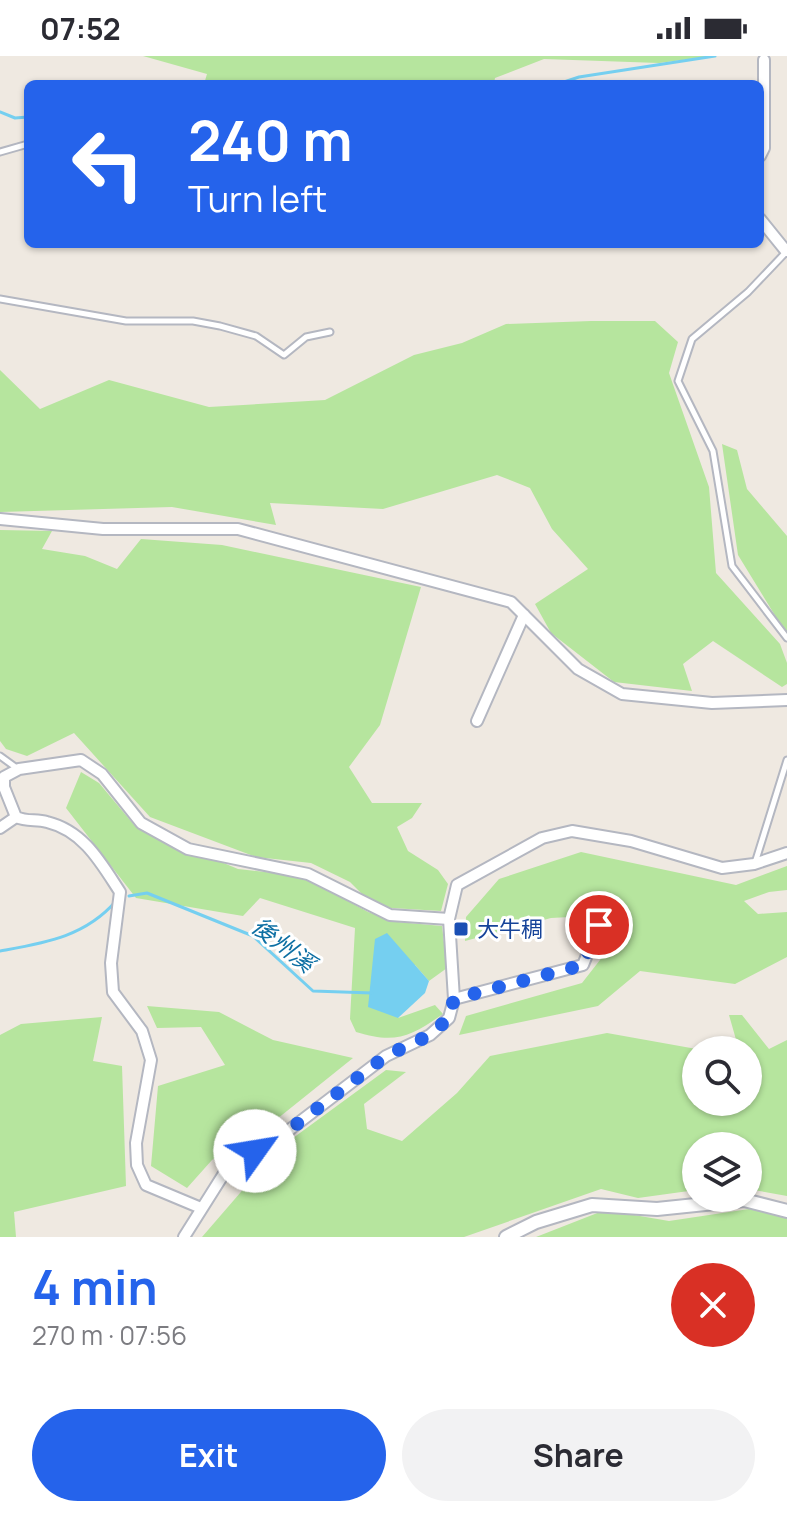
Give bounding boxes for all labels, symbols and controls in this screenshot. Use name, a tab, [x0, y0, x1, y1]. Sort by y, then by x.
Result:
text: 07:52	[40, 8, 121, 49]
text: 240 m	[188, 101, 353, 178]
icon: left	[56, 112, 160, 216]
text: Turn left	[188, 174, 327, 223]
pin	[565, 891, 633, 959]
icon: arrive	[577, 903, 621, 947]
water label: 後州溪	[245, 909, 325, 981]
place label: 大牛稠	[477, 914, 543, 944]
marker: 大牛稠	[452, 920, 470, 938]
map controls	[682, 1036, 762, 1212]
button: search	[682, 1036, 762, 1116]
position arrow	[213, 1109, 297, 1193]
button: layers	[682, 1132, 762, 1212]
text: 4 min	[32, 1254, 157, 1319]
button: close	[671, 1263, 755, 1347]
text: 270 m · 07:56	[32, 1317, 187, 1353]
button: Exit	[32, 1409, 386, 1501]
button: Share	[402, 1409, 755, 1501]

